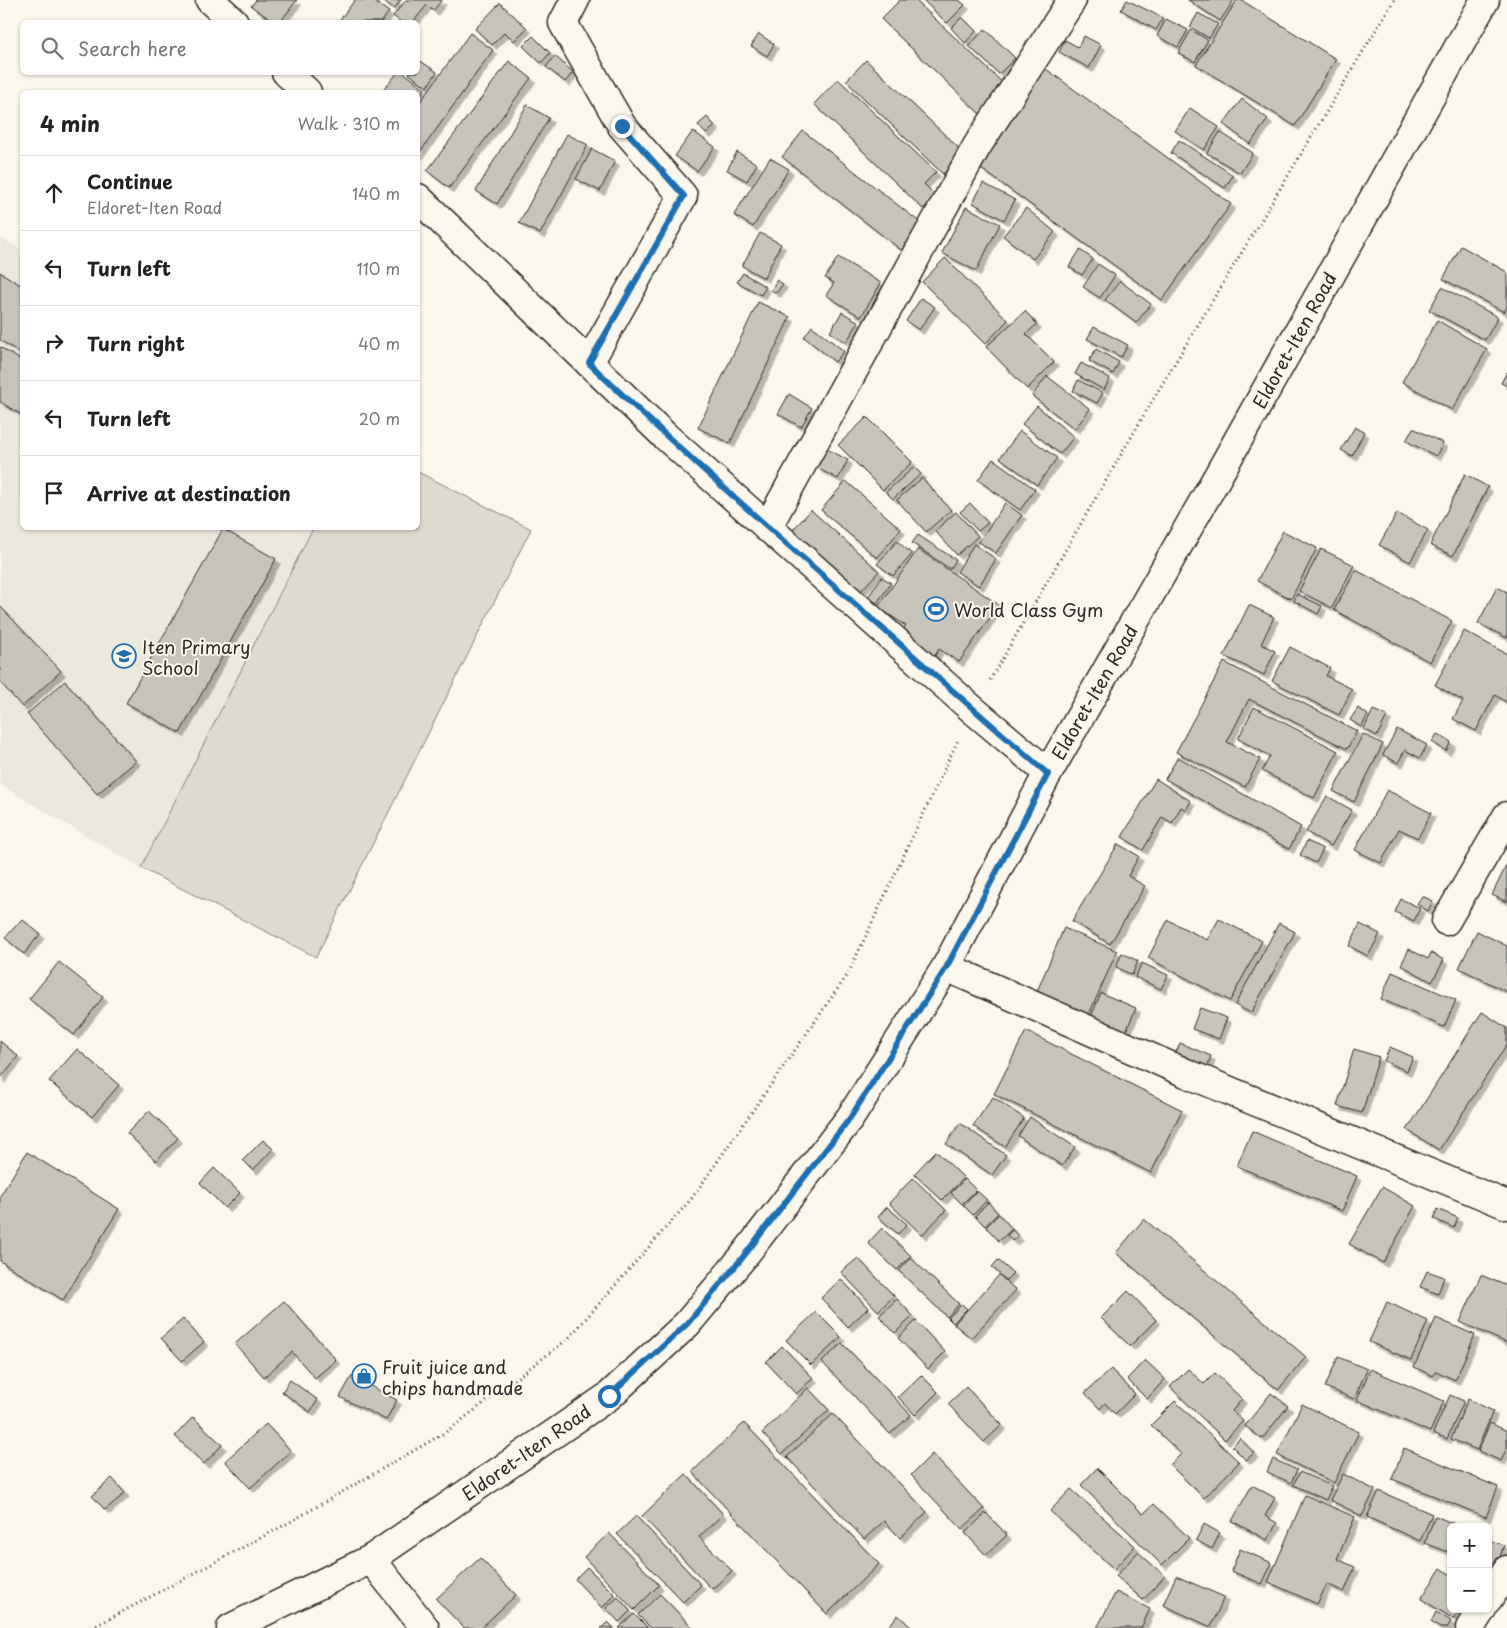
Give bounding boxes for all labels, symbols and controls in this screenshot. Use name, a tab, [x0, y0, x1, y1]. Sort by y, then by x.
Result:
search box	[20, 20, 420, 75]
icon: search	[38, 34, 66, 62]
text: Search here	[78, 34, 187, 62]
text: 4 min	[40, 107, 100, 139]
text: Walk · 310 m	[298, 111, 400, 135]
route end	[611, 115, 634, 138]
text: Continue	[87, 167, 173, 195]
icon: ahead	[40, 179, 68, 207]
text: 140 m	[352, 181, 400, 205]
text: Eldoret-Iten Road	[87, 195, 222, 219]
icon: left	[40, 254, 68, 282]
text: Turn left	[87, 254, 171, 282]
text: 110 m	[357, 256, 400, 280]
street label: Eldoret-Iten Road	[1245, 267, 1343, 413]
icon: right	[40, 329, 68, 357]
text: Turn right	[87, 329, 185, 357]
text: 40 m	[358, 331, 400, 355]
icon: left	[40, 404, 68, 432]
text: Turn left	[87, 404, 171, 432]
text: 20 m	[359, 406, 400, 430]
icon: arrive	[40, 479, 68, 507]
text: Arrive at destination	[87, 479, 291, 507]
sports icon: World Class Gym	[923, 596, 949, 622]
place label: World Class Gym	[954, 596, 1103, 623]
street label: Eldoret-Iten Road	[1044, 619, 1144, 765]
place label: Iten Primary School	[142, 633, 250, 681]
school or university icon: Iten Primary School	[111, 643, 137, 669]
place label: Fruit juice and chips handmade	[382, 1353, 523, 1401]
shop icon: Fruit juice and chips handmade	[351, 1363, 377, 1389]
route start	[598, 1385, 621, 1408]
street label: Eldoret-Iten Road	[456, 1397, 596, 1507]
map controls	[1447, 1523, 1492, 1613]
button: +	[1447, 1523, 1492, 1568]
button: −	[1447, 1568, 1492, 1613]

